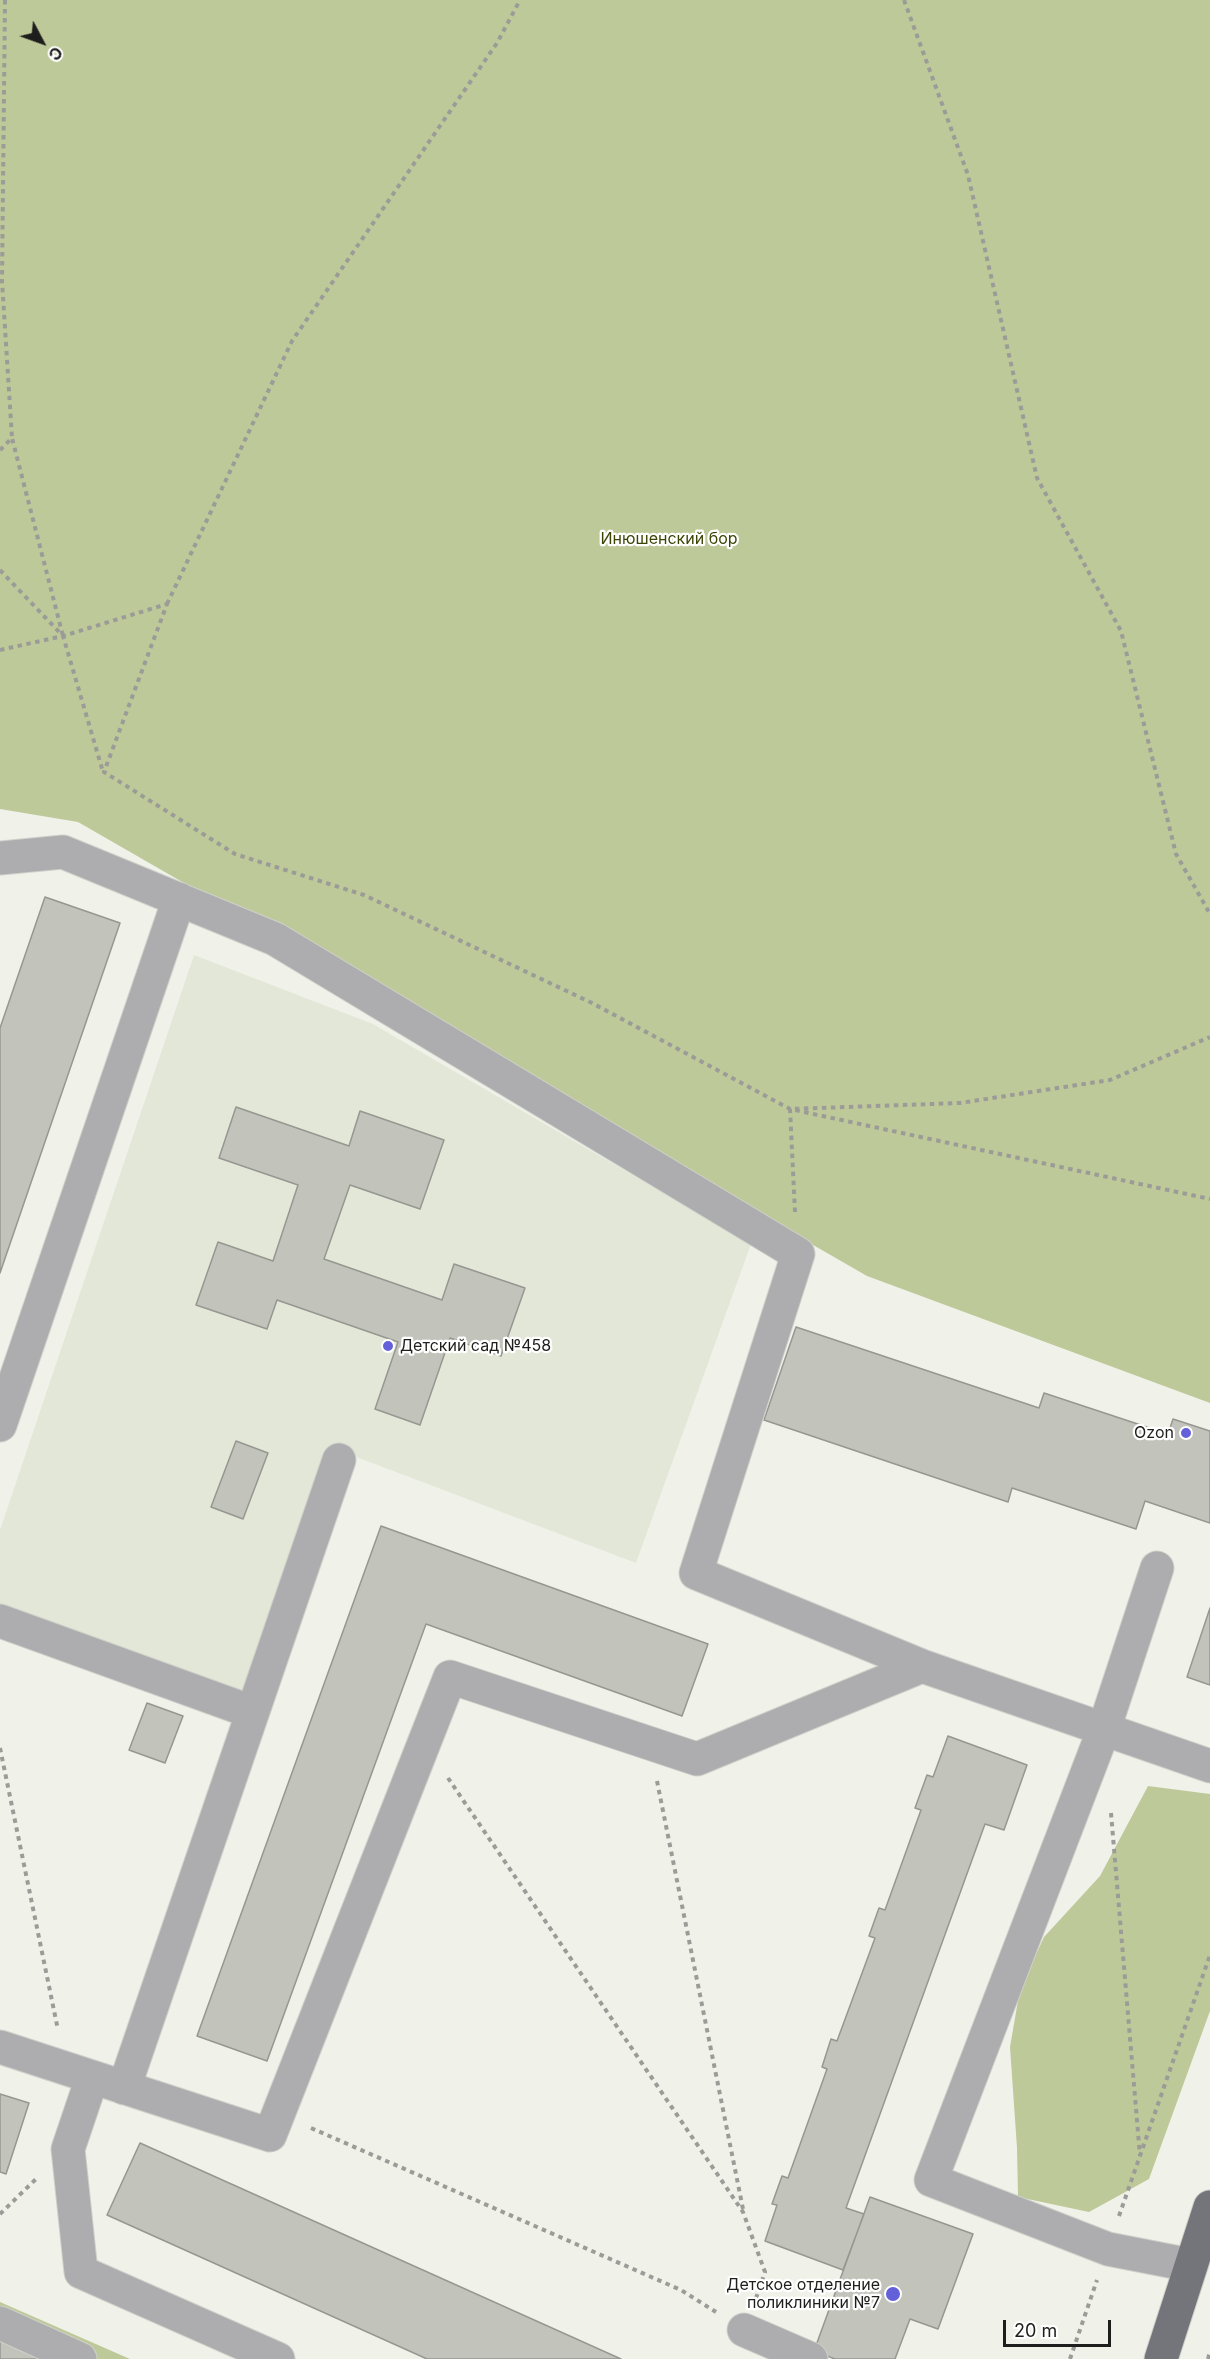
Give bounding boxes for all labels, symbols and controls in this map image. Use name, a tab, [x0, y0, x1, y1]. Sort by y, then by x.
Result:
north arrow	[12, 12, 72, 72]
text: С	[44, 43, 67, 65]
park label: Инюшенский бор	[600, 529, 738, 549]
place label: Детский сад №458	[400, 1336, 551, 1356]
marker: Детский сад №458	[381, 1339, 395, 1353]
place label: Ozon	[1134, 1423, 1174, 1443]
marker: Ozon	[1179, 1426, 1193, 1440]
place label: Детское отделение поликлиники №7	[726, 2275, 880, 2313]
marker: Детское отделение поликлиники №7	[884, 2285, 902, 2303]
scale bar	[1006, 2308, 1114, 2346]
text: 20 m	[1014, 2320, 1057, 2341]

